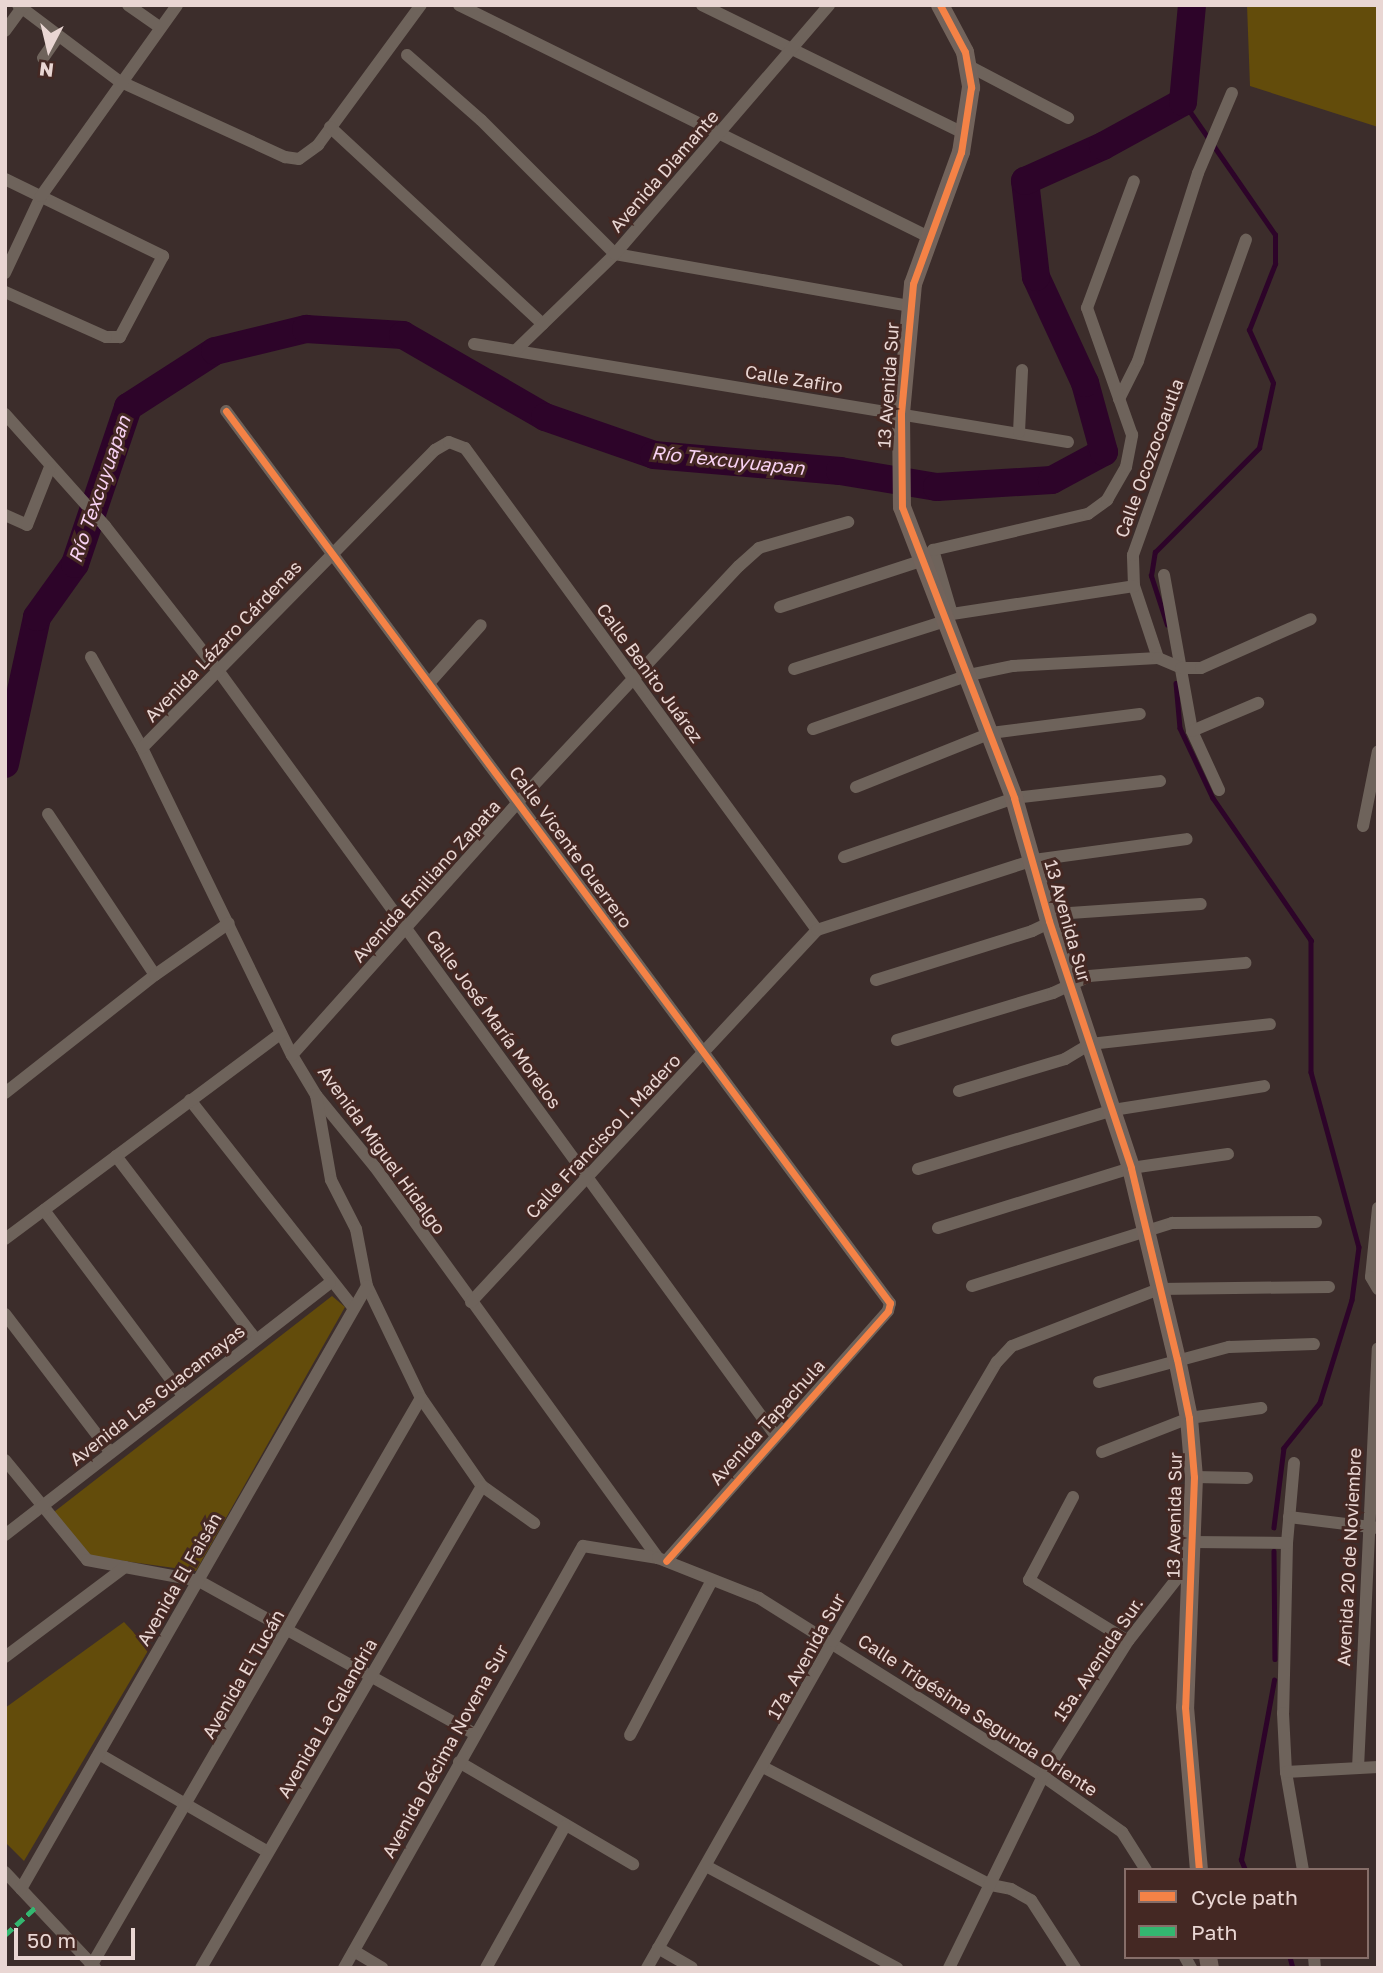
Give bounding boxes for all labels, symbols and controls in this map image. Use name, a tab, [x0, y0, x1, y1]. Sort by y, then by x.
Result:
north arrow	[14, 14, 84, 84]
text: N	[38, 58, 55, 83]
street label: Avenida Diamante	[605, 105, 723, 237]
street label: 13 Avenida Sur	[873, 321, 903, 449]
street label: Calle Zafiro	[744, 361, 844, 397]
street label: Calle Ocozocoautla	[1110, 376, 1188, 540]
water label: Río Texcuyuapan	[63, 413, 135, 565]
water label: Río Texcuyuapan	[650, 441, 806, 479]
street label: Avenida Lázaro Cárdenas	[140, 556, 306, 726]
street label: Calle Benito Juárez	[592, 599, 708, 747]
street label: Calle Vicente Guerrero	[505, 762, 637, 932]
street label: Avenida Emiliano Zapata	[347, 795, 505, 967]
street label: 13 Avenida Sur	[1040, 857, 1096, 985]
street label: Calle José María Morelos	[422, 925, 566, 1113]
street label: Calle Francisco I. Madero	[521, 1049, 685, 1223]
street label: Avenida Miguel Hidalgo	[314, 1062, 450, 1238]
street label: Avenida Las Guacamayas	[65, 1320, 249, 1470]
street label: Avenida Tapachula	[705, 1355, 829, 1489]
street label: Avenida 20 de Noviembre	[1332, 1447, 1366, 1667]
street label: 13 Avenida Sur	[1162, 1452, 1186, 1578]
street label: Avenida El Faisán	[132, 1509, 226, 1649]
street label: 17a. Avenida Sur	[762, 1589, 850, 1723]
street label: 15a. Avenida Sur.	[1049, 1593, 1147, 1725]
street label: Avenida El Tucán	[197, 1606, 289, 1742]
street label: Calle Trigésima Segunda Oriente	[854, 1629, 1102, 1801]
street label: Avenida La Calandria	[273, 1634, 381, 1802]
street label: Avenida Décima Novena Sur	[377, 1641, 513, 1861]
legend	[1124, 1868, 1369, 1959]
text: Cycle path	[1191, 1884, 1298, 1910]
scale bar	[18, 1913, 138, 1957]
text: Path	[1191, 1919, 1238, 1945]
text: 50 m	[27, 1927, 76, 1953]

